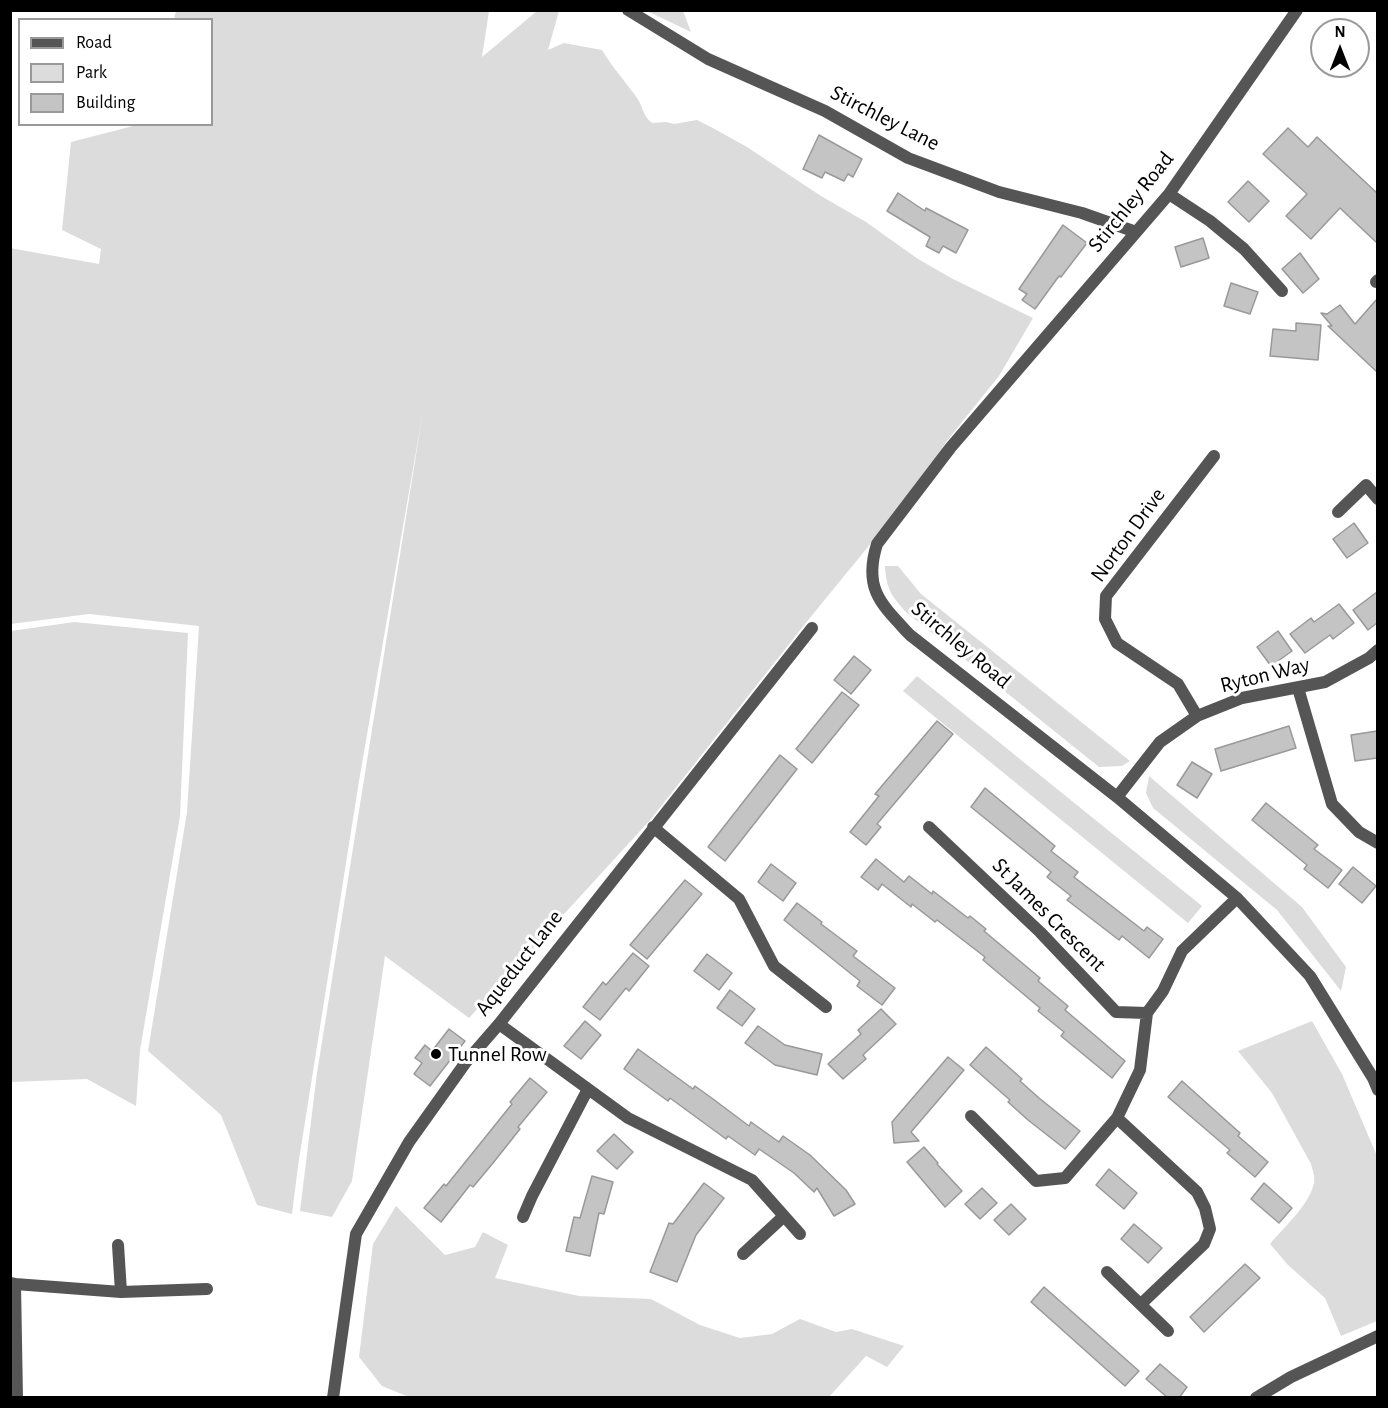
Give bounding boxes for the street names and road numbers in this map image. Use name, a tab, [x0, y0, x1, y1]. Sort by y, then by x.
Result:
street label: Stirchley Lane	[826, 79, 944, 157]
street label: Stirchley Road	[1082, 146, 1180, 258]
street label: Norton Drive	[1085, 483, 1171, 587]
street label: Stirchley Road	[906, 596, 1016, 694]
street label: Ryton Way	[1218, 651, 1312, 699]
street label: St James Crescent	[987, 853, 1111, 977]
street label: Aqueduct Lane	[469, 905, 569, 1021]

